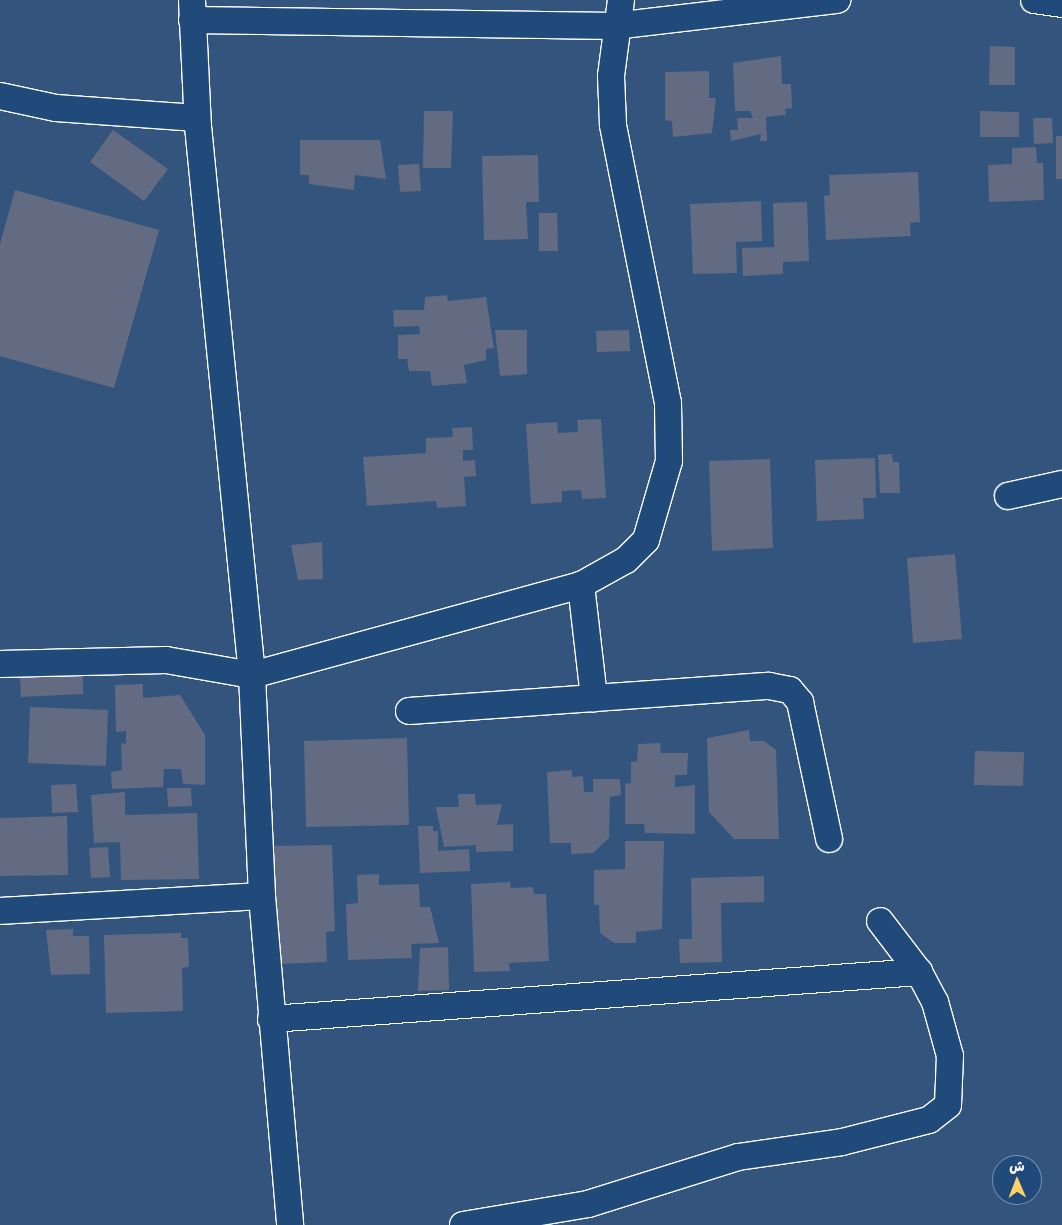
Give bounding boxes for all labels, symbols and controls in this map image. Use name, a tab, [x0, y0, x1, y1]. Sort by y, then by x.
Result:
north arrow	[992, 1155, 1042, 1205]
text: ش	[1009, 1157, 1025, 1175]

